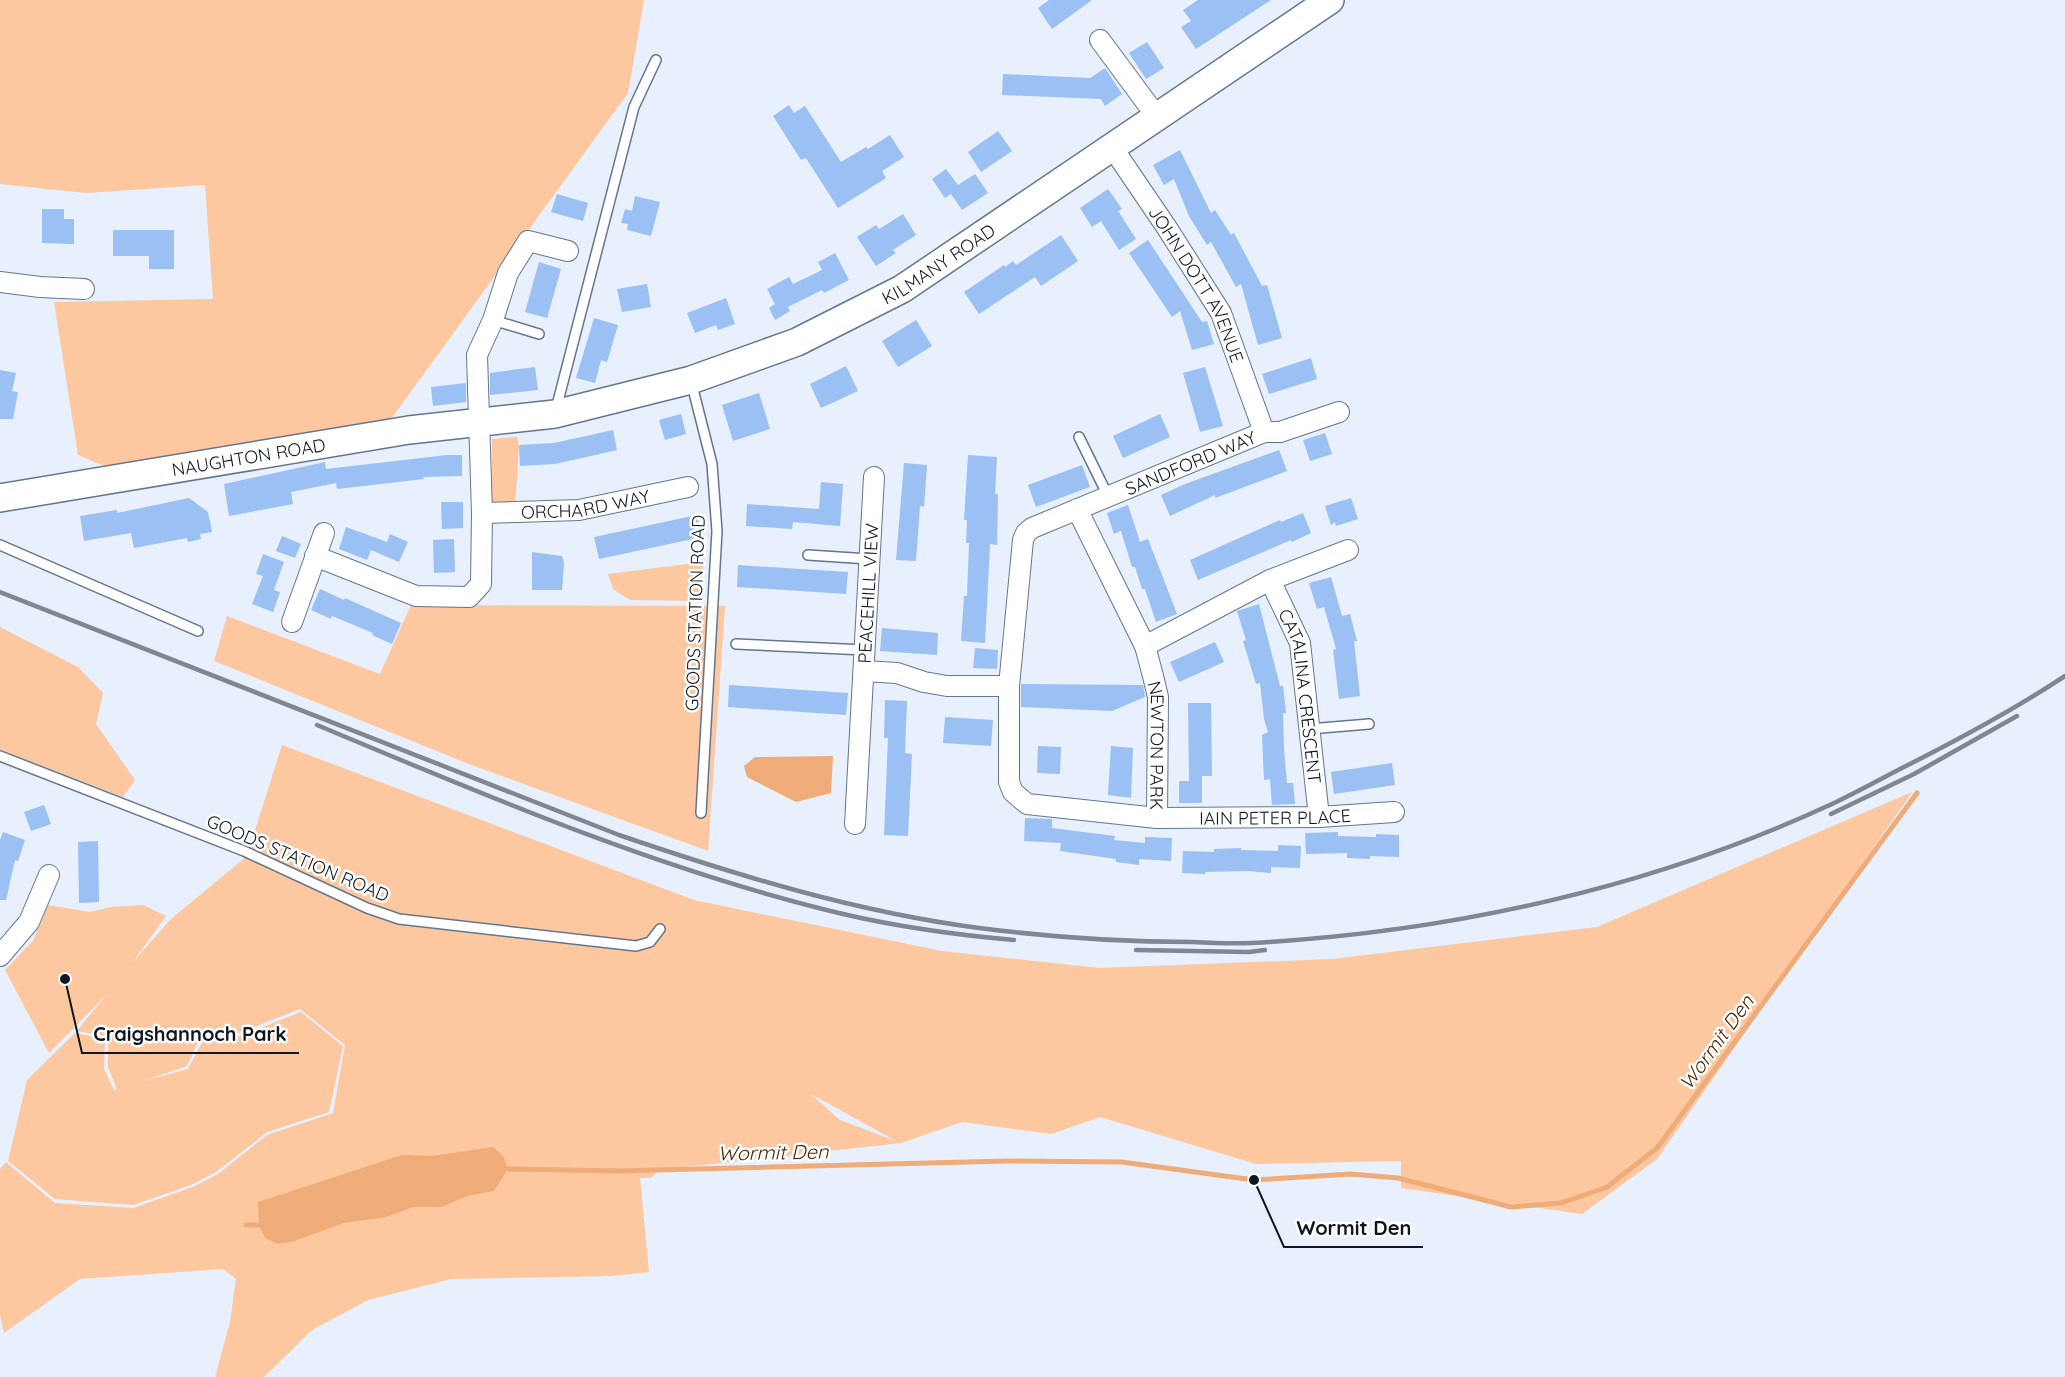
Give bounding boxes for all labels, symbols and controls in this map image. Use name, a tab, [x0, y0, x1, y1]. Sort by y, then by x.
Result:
street label: JOHN DOTT AVENUE	[1144, 201, 1249, 366]
street label: KILMANY ROAD	[878, 218, 999, 309]
street label: SANDFORD WAY	[1121, 425, 1259, 500]
street label: NAUGHTON ROAD	[170, 433, 327, 481]
street label: ORCHARD WAY	[521, 484, 652, 523]
street label: GOODS STATION ROAD	[680, 514, 710, 711]
street label: PEACEHILL VIEW	[852, 523, 883, 664]
street label: CATALINA CRESCENT	[1274, 605, 1327, 785]
street label: NEWTON PARK	[1143, 679, 1170, 810]
street label: IAIN PETER PLACE	[1199, 803, 1352, 829]
street label: GOODS STATION ROAD	[203, 809, 393, 907]
water label: Wormit Den	[1673, 989, 1759, 1094]
callout: Craigshannoch Park	[82, 1015, 299, 1053]
text: Craigshannoch Park	[93, 1021, 287, 1046]
water label: Wormit Den	[717, 1139, 829, 1165]
callout: Wormit Den	[1284, 1209, 1423, 1247]
text: Wormit Den	[1297, 1215, 1411, 1240]

